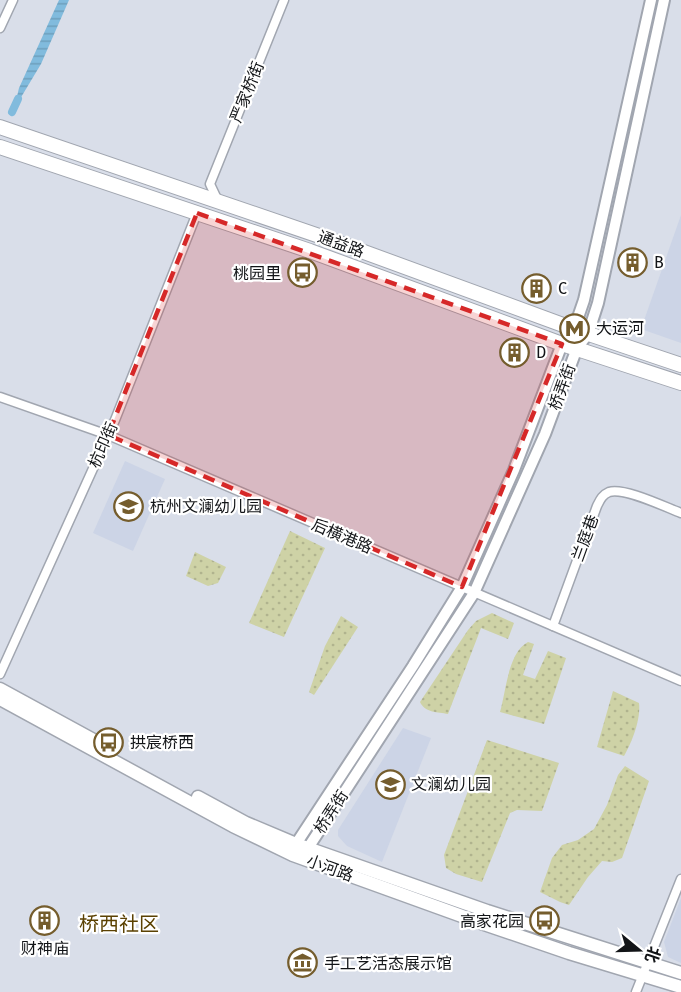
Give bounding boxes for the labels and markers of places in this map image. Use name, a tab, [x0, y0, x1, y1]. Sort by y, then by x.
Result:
building icon: B	[617, 246, 649, 278]
place label: B	[654, 253, 664, 272]
bus stop icon: 桃园里	[286, 257, 318, 289]
place label: 桃园里	[233, 264, 281, 283]
building icon: C	[521, 272, 553, 304]
place label: C	[558, 279, 567, 298]
metro station icon: 大运河	[559, 312, 591, 344]
place label: 大运河	[596, 319, 644, 338]
building icon: D	[499, 336, 531, 368]
place label: D	[536, 343, 546, 362]
school or university icon: 杭州文澜幼儿园	[113, 490, 145, 522]
place label: 杭州文澜幼儿园	[150, 497, 262, 516]
bus stop icon: 拱宸桥西	[93, 726, 125, 758]
place label: 拱宸桥西	[130, 733, 194, 752]
school or university icon: 文澜幼儿园	[374, 768, 406, 800]
place label: 文澜幼儿园	[411, 775, 491, 794]
building icon: 财神庙	[29, 904, 61, 936]
bus stop icon: 高家花园	[529, 905, 561, 937]
place label: 高家花园	[460, 912, 524, 931]
place label: 财神庙	[21, 939, 69, 958]
museum icon: 手工艺活态展示馆	[287, 947, 319, 979]
place label: 手工艺活态展示馆	[324, 954, 452, 973]

